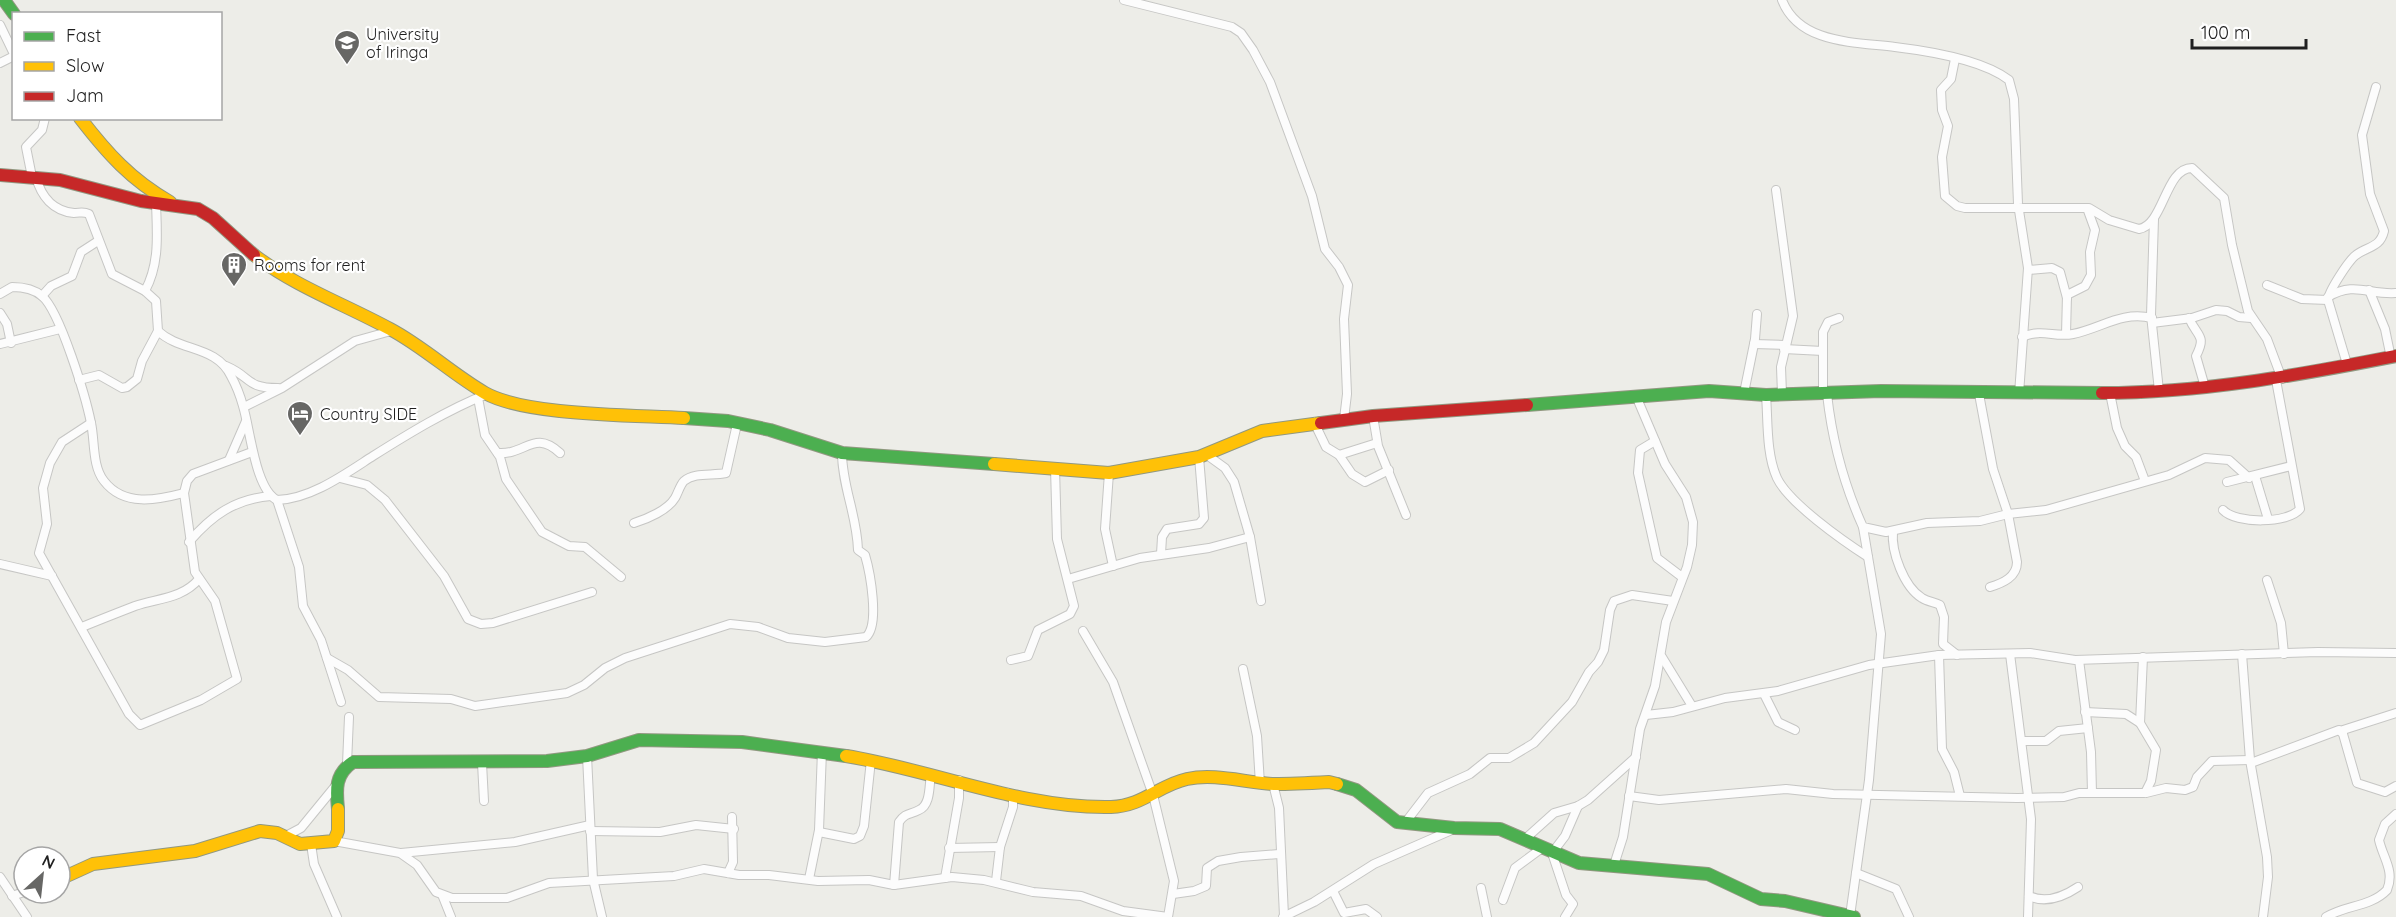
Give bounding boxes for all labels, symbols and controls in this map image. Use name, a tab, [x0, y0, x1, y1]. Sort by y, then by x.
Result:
legend	[12, 12, 222, 120]
scale bar	[2192, 12, 2306, 50]
text: 100 m	[2201, 21, 2250, 44]
text: Fast	[66, 24, 101, 47]
place label: University of Iringa	[366, 24, 439, 62]
school or university icon: University of Iringa	[332, 28, 362, 66]
text: Slow	[66, 54, 104, 77]
text: Jam	[66, 84, 104, 107]
building icon: Rooms for rent	[219, 250, 249, 288]
place label: Rooms for rent	[254, 255, 365, 275]
hotel icon: Country SIDE	[285, 399, 315, 437]
place label: Country SIDE	[320, 404, 417, 424]
north arrow	[12, 845, 72, 905]
text: N	[39, 850, 59, 873]

